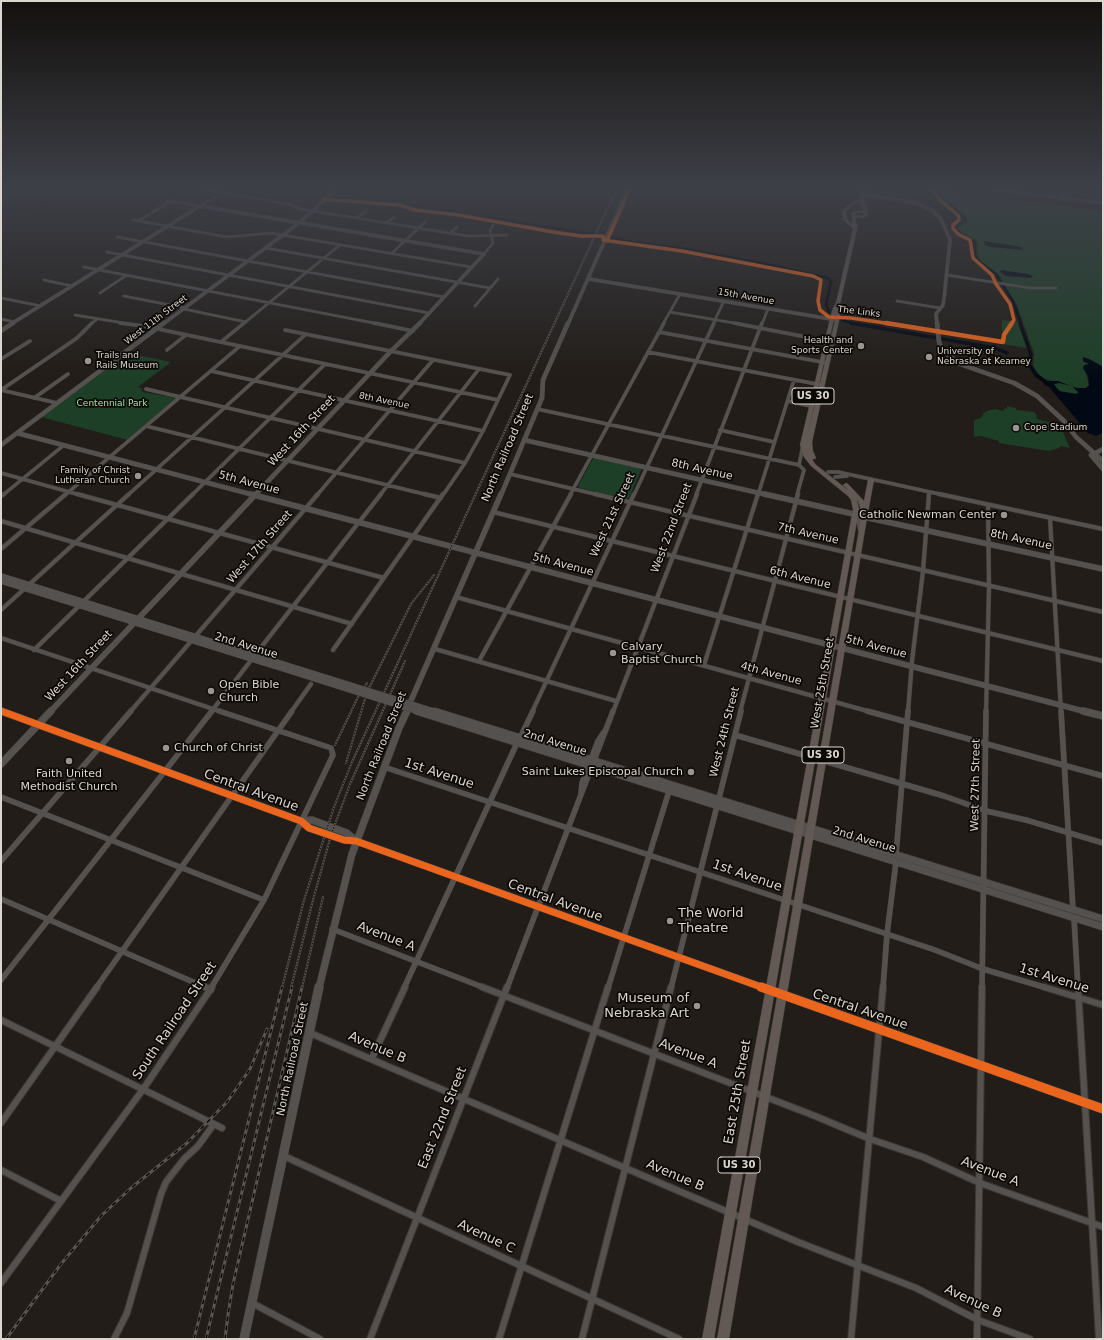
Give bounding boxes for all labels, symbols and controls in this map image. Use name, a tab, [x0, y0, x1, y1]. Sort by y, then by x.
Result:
street label: 15th Avenue	[717, 287, 775, 307]
street label: West 11th Street	[122, 293, 190, 347]
street label: The Links	[837, 304, 881, 320]
place label: Health and Sports Center	[791, 336, 853, 357]
marker: Health and Sports Center	[856, 341, 866, 351]
place label: University of Nebraska at Kearney	[937, 347, 1031, 368]
place label: Trails and Rails Museum	[96, 351, 158, 372]
marker: University of Nebraska at Kearney	[924, 352, 934, 362]
marker: Trails and Rails Museum	[83, 356, 93, 366]
road number: US 30	[792, 388, 834, 404]
street label: 8th Avenue	[358, 390, 410, 412]
street label: North Railroad Street	[479, 392, 537, 504]
street label: West 16th Street	[266, 393, 338, 469]
park label: Centennial Park	[77, 399, 147, 409]
marker: Cope Stadium	[1011, 423, 1021, 433]
place label: Cope Stadium	[1024, 423, 1087, 433]
street label: 8th Avenue	[670, 457, 734, 483]
place label: Family of Christ Lutheran Church	[55, 466, 130, 487]
street label: 5th Avenue	[217, 469, 281, 497]
marker: Family of Christ Lutheran Church	[133, 471, 143, 481]
street label: West 21st Street	[588, 471, 638, 559]
street label: West 22nd Street	[649, 481, 695, 575]
street label: West 17th Street	[225, 508, 295, 586]
place label: Catholic Newman Center	[859, 508, 996, 522]
marker: Catholic Newman Center	[999, 510, 1009, 520]
street label: 7th Avenue	[776, 521, 840, 547]
street label: 8th Avenue	[989, 527, 1053, 553]
street label: 5th Avenue	[531, 551, 595, 579]
street label: 6th Avenue	[768, 564, 832, 592]
street label: West 16th Street	[43, 628, 115, 704]
street label: 2nd Avenue	[213, 630, 279, 662]
street label: 5th Avenue	[844, 633, 908, 661]
street label: West 25th Street	[808, 636, 838, 730]
place label: Calvary Baptist Church	[621, 640, 702, 666]
marker: Calvary Baptist Church	[608, 648, 618, 658]
street label: 4th Avenue	[739, 660, 803, 688]
place label: Open Bible Church	[219, 678, 279, 704]
street label: West 24th Street	[707, 685, 743, 779]
marker: Open Bible Church	[206, 686, 216, 696]
street label: North Railroad Street	[354, 690, 410, 802]
street label: 2nd Avenue	[522, 727, 588, 759]
street label: West 27th Street	[969, 739, 983, 831]
place label: Church of Christ	[174, 741, 263, 755]
marker: Church of Christ	[161, 743, 171, 753]
road number: US 30	[802, 747, 844, 763]
street label: 1st Avenue	[402, 755, 476, 793]
marker: Faith United Methodist Church	[64, 756, 74, 766]
place label: Saint Lukes Episcopal Church	[522, 765, 683, 779]
place label: Faith United Methodist Church	[21, 767, 117, 793]
street label: Central Avenue	[201, 767, 301, 815]
marker: Saint Lukes Episcopal Church	[686, 767, 696, 777]
street label: 2nd Avenue	[831, 824, 897, 856]
street label: 1st Avenue	[710, 857, 784, 895]
street label: Central Avenue	[505, 877, 605, 925]
place label: The World Theatre	[678, 906, 744, 937]
marker: The World Theatre	[665, 916, 675, 926]
street label: Avenue A	[355, 919, 417, 955]
street label: South Railroad Street	[130, 959, 220, 1083]
street label: 1st Avenue	[1017, 961, 1091, 997]
street label: Central Avenue	[810, 986, 910, 1034]
place label: Museum of Nebraska Art	[604, 991, 689, 1022]
street label: North Railroad Street	[274, 1001, 312, 1117]
marker: Museum of Nebraska Art	[692, 1001, 702, 1011]
street label: Avenue B	[346, 1029, 408, 1067]
street label: Avenue A	[657, 1036, 719, 1072]
street label: East 25th Street	[721, 1039, 755, 1145]
street label: East 22nd Street	[415, 1065, 471, 1171]
street label: Avenue A	[959, 1154, 1021, 1190]
street label: Avenue B	[644, 1157, 706, 1195]
road number: US 30	[718, 1157, 760, 1173]
street label: Avenue C	[455, 1217, 517, 1257]
street label: Avenue B	[942, 1282, 1004, 1322]

